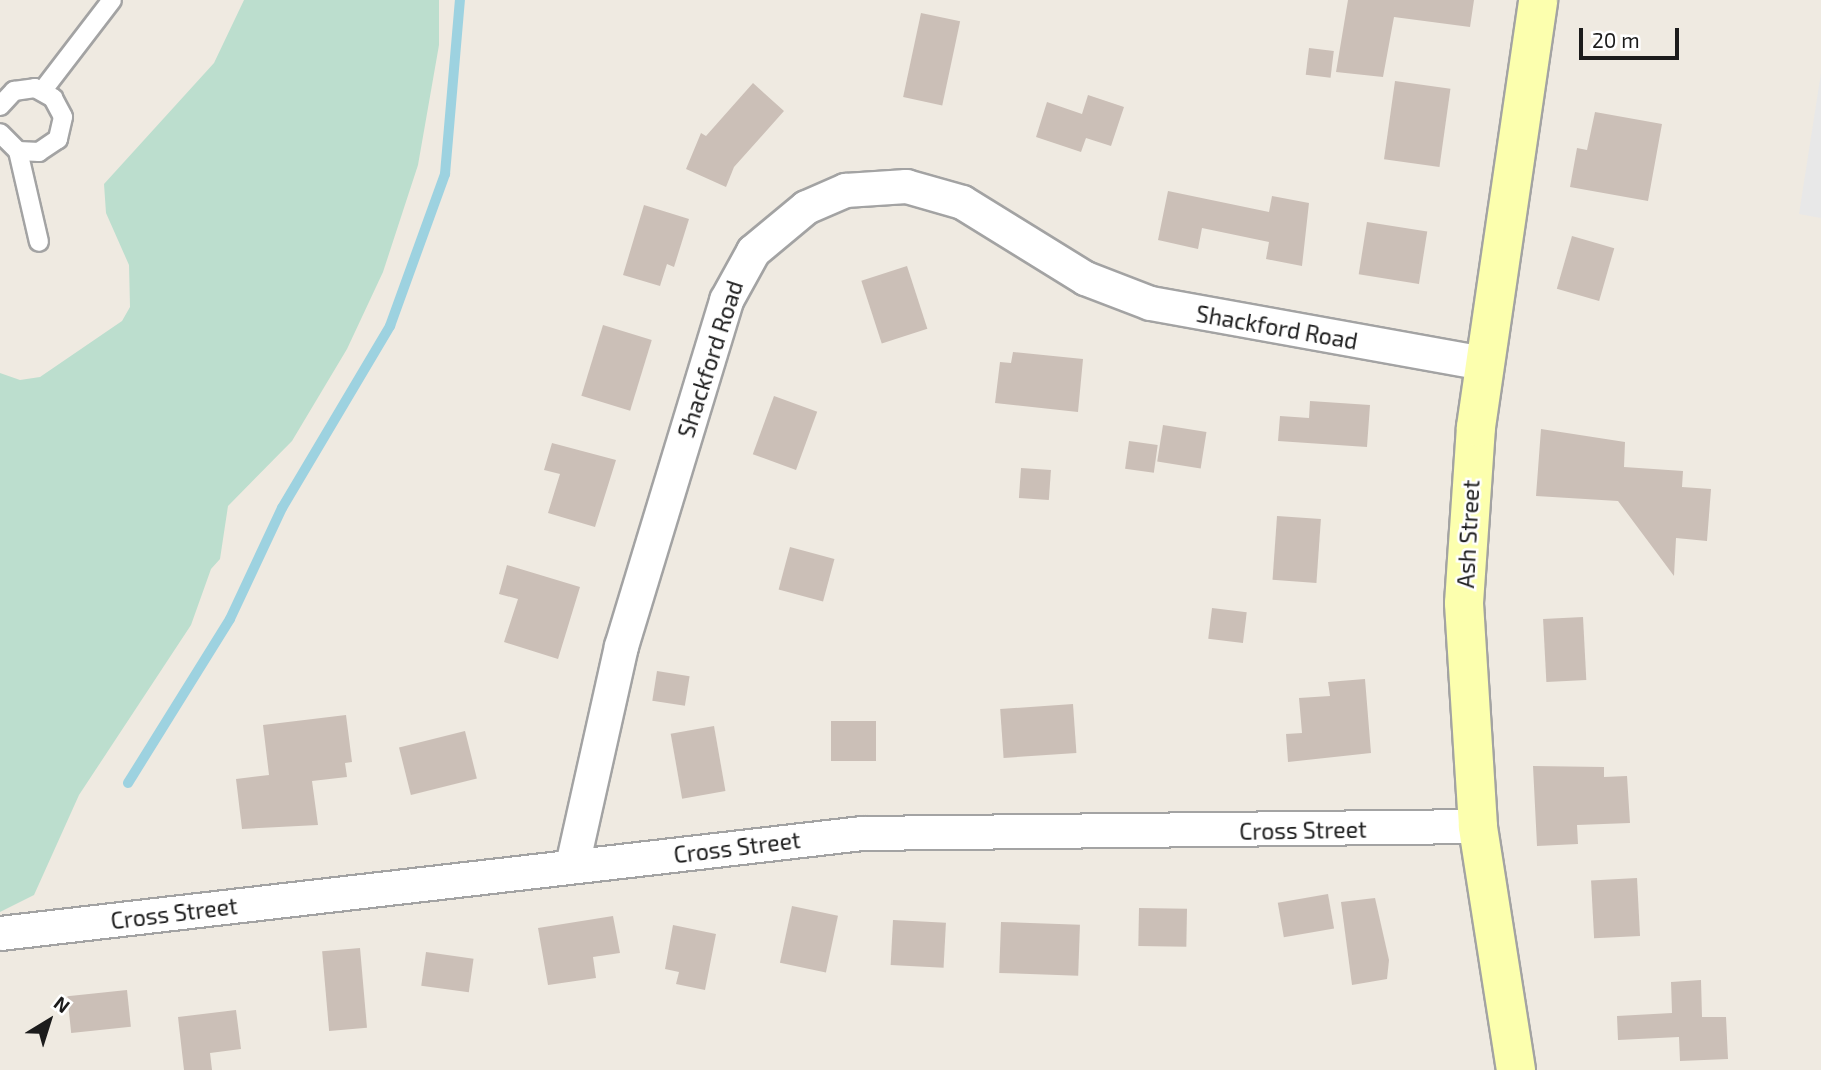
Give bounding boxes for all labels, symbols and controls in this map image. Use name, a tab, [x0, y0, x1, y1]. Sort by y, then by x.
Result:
scale bar	[1583, 14, 1683, 58]
text: 20 m	[1592, 27, 1640, 52]
street label: Shackford Road	[672, 277, 748, 441]
street label: Shackford Road	[1194, 299, 1360, 355]
street label: Ash Street	[1451, 479, 1485, 589]
street label: Cross Street	[1239, 815, 1367, 845]
street label: Cross Street	[672, 826, 802, 868]
street label: Cross Street	[109, 892, 239, 934]
north arrow	[14, 986, 84, 1056]
text: N	[50, 991, 75, 1017]

